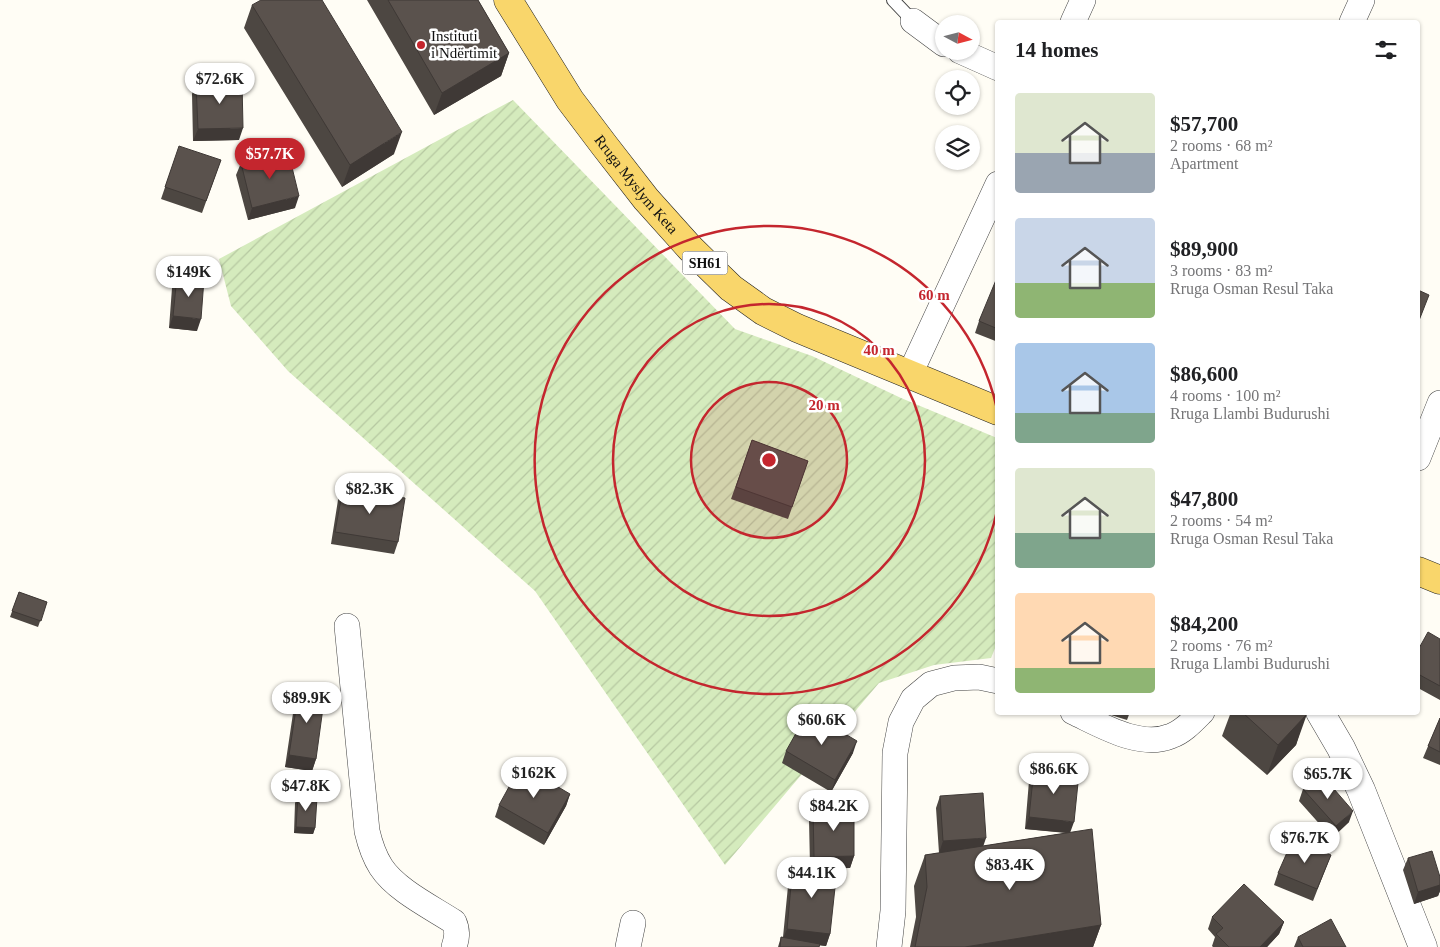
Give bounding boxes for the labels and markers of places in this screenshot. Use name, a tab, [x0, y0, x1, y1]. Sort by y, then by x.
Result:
place label: Instituti i Ndërtimit	[431, 28, 498, 61]
marker: Instituti i Ndërtimit	[415, 39, 427, 51]
pin: $72.6K	[179, 62, 261, 105]
pin: $57.7K	[229, 138, 311, 180]
pin: $149K	[154, 256, 224, 298]
centre of rings	[760, 451, 778, 469]
pin: $82.3K	[329, 472, 411, 515]
pin: $89.9K	[266, 682, 348, 724]
pin: $60.6K	[781, 704, 863, 746]
pin: $86.6K	[1013, 752, 1095, 795]
pin: $162K	[499, 756, 569, 799]
pin: $65.7K	[1287, 758, 1369, 800]
pin: $47.8K	[265, 770, 347, 812]
pin: $84.2K	[793, 790, 875, 832]
pin: $76.7K	[1264, 822, 1346, 864]
pin: $83.4K	[969, 848, 1051, 891]
pin: $44.1K	[771, 856, 853, 899]

